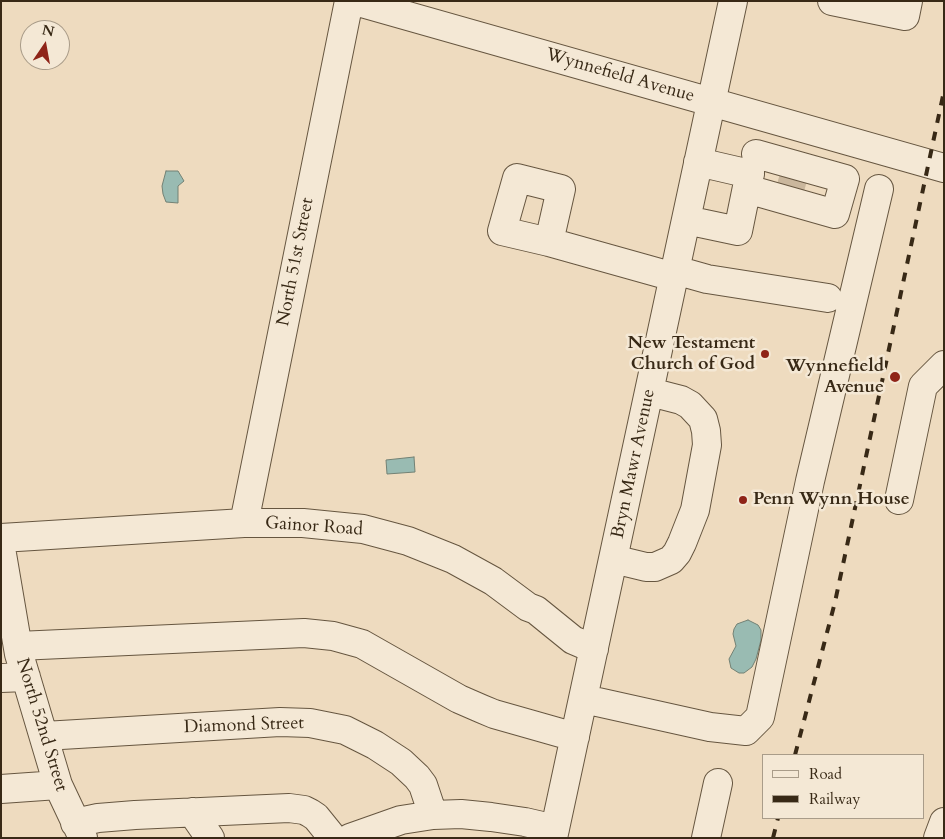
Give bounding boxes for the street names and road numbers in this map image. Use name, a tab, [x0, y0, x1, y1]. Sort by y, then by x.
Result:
street label: Wynnefield Avenue	[543, 44, 697, 108]
street label: North 51st Street	[273, 196, 319, 328]
street label: Bryn Mawr Avenue	[608, 387, 660, 541]
street label: Gainor Road	[264, 513, 364, 541]
street label: North 52nd Street	[10, 656, 72, 794]
street label: Diamond Street	[183, 713, 305, 739]

